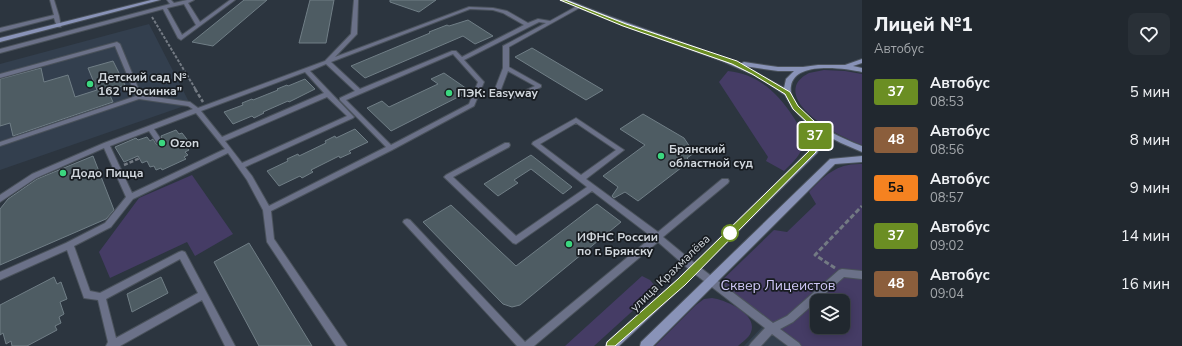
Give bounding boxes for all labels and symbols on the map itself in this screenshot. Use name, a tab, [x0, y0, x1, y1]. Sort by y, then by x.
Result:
place label: Детский сад № 162 "Росинка"	[98, 69, 187, 99]
marker: Детский сад № 162 "Росинка"	[85, 79, 95, 89]
place label: ПЭК: Easyway	[457, 85, 538, 101]
marker: ПЭК: Easyway	[444, 88, 454, 98]
line badge: 37	[797, 123, 833, 149]
place label: Ozon	[170, 135, 199, 151]
marker: Ozon	[157, 138, 167, 148]
place label: Брянский областной суд	[669, 141, 753, 171]
marker: Брянский областной суд	[656, 151, 666, 161]
place label: Додо Пицца	[71, 165, 144, 181]
marker: Додо Пицца	[58, 168, 68, 178]
unlabelled marker	[721, 224, 739, 242]
place label: ИФНС России по г. Брянску	[577, 229, 658, 259]
street label: улица Крахмалёва	[627, 231, 713, 315]
marker: ИФНС России по г. Брянску	[564, 239, 574, 249]
park label: Сквер Лицеистов	[720, 276, 836, 295]

